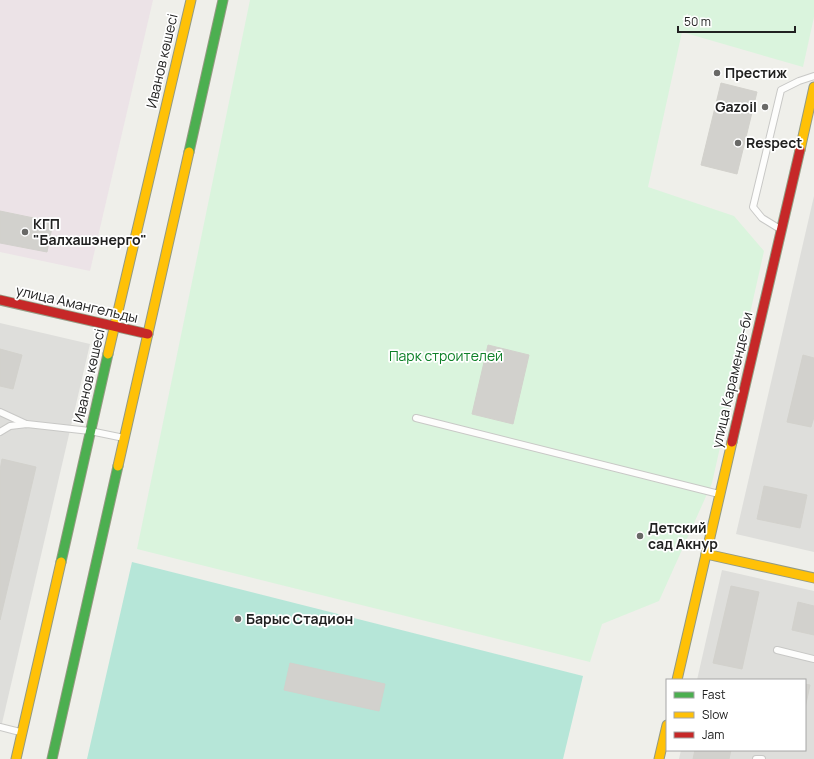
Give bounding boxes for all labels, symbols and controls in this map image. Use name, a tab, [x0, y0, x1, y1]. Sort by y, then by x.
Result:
scale bar	[678, 8, 795, 34]
street label: Иванов көшесі	[141, 12, 182, 110]
text: 50 m	[684, 13, 711, 30]
place label: Престиж	[725, 63, 787, 82]
marker: Престиж	[712, 68, 722, 78]
place label: Gazoil	[715, 97, 757, 116]
marker: Gazoil	[760, 102, 770, 112]
place label: Respect	[746, 133, 802, 152]
marker: Respect	[733, 138, 743, 148]
place label: КГП "Балхашэнерго"	[33, 214, 147, 249]
marker: КГП "Балхашэнерго"	[20, 227, 30, 237]
street label: улица Амангельды	[14, 280, 140, 327]
street label: улица Караменде-би	[707, 310, 756, 450]
street label: Иванов көшесі	[68, 327, 109, 425]
park label: Парк строителей	[389, 346, 503, 365]
place label: Детский сад Акнур	[648, 518, 718, 553]
marker: Детский сад Акнур	[635, 531, 645, 541]
place label: Барыс Стадион	[246, 609, 353, 628]
marker: Барыс Стадион	[233, 614, 243, 624]
legend	[666, 679, 806, 751]
text: Fast	[702, 686, 726, 703]
text: Slow	[702, 706, 728, 723]
text: Jam	[702, 726, 724, 743]

